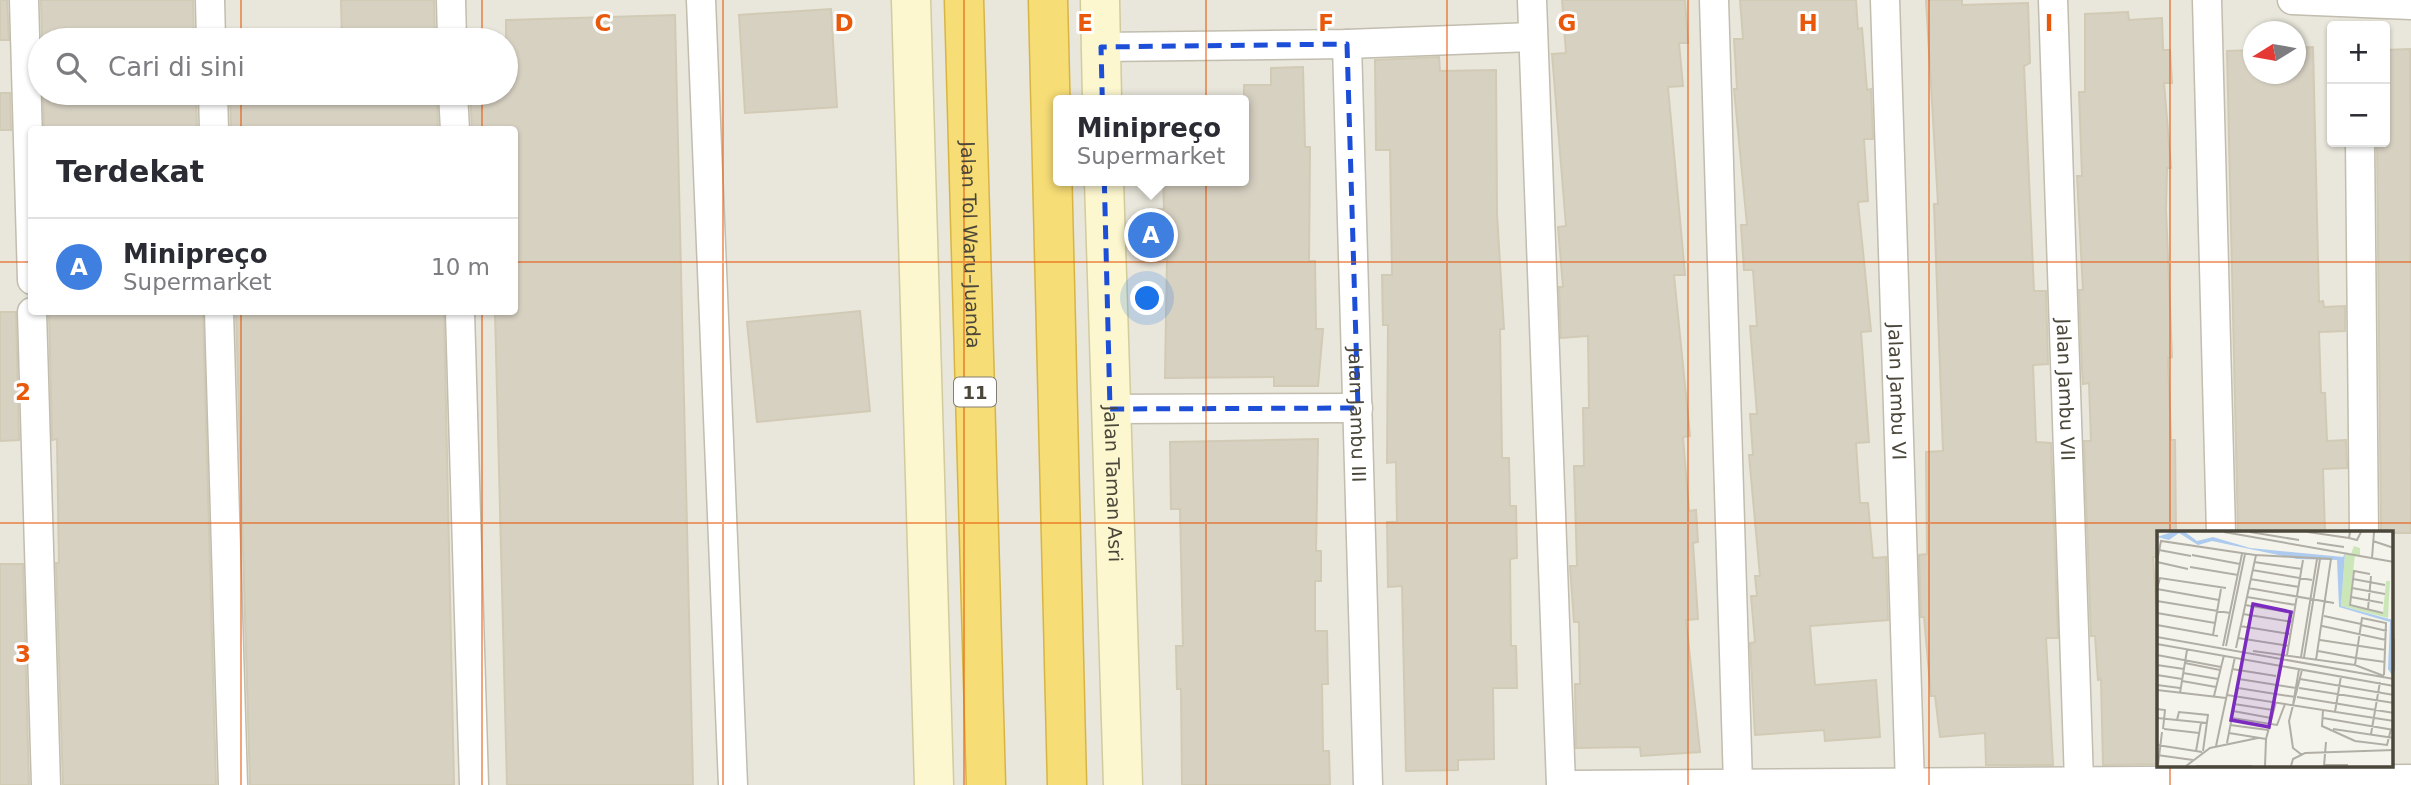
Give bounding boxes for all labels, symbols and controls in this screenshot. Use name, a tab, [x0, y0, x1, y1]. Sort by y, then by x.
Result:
text: C	[595, 10, 611, 36]
text: D	[834, 10, 854, 36]
text: E	[1077, 10, 1093, 36]
text: F	[1318, 10, 1334, 36]
text: G	[1558, 10, 1576, 36]
text: H	[1798, 10, 1818, 36]
text: I	[2045, 10, 2053, 36]
north arrow	[2243, 21, 2306, 84]
map controls	[2327, 21, 2390, 147]
button: +	[2327, 21, 2390, 84]
search box	[28, 28, 518, 105]
icon: search	[52, 48, 90, 86]
text: Cari di sini	[108, 52, 245, 82]
button: −	[2327, 84, 2390, 147]
popup	[1053, 95, 1249, 186]
text: Minipreço	[1077, 113, 1221, 143]
street label: Jalan Tol Waru–Juanda	[957, 140, 985, 349]
text: Supermarket	[1077, 143, 1225, 169]
text: Terdekat	[56, 154, 204, 189]
pin: A	[1128, 209, 1174, 261]
text: Minipreço	[123, 239, 268, 269]
text: A	[70, 254, 88, 280]
text: 10 m	[431, 254, 490, 280]
text: Supermarket	[123, 269, 272, 295]
your location	[1130, 281, 1164, 315]
street label: Jalan Jambu VII	[2053, 317, 2079, 461]
street label: Jalan Jambu VI	[1884, 322, 1911, 461]
street label: Jalan Jambu III	[1345, 346, 1370, 483]
road number: 11	[954, 378, 996, 406]
text: 2	[15, 379, 31, 405]
street label: Jalan Taman Asri	[1100, 404, 1127, 563]
inset map	[2157, 531, 2394, 768]
text: 3	[15, 641, 31, 667]

